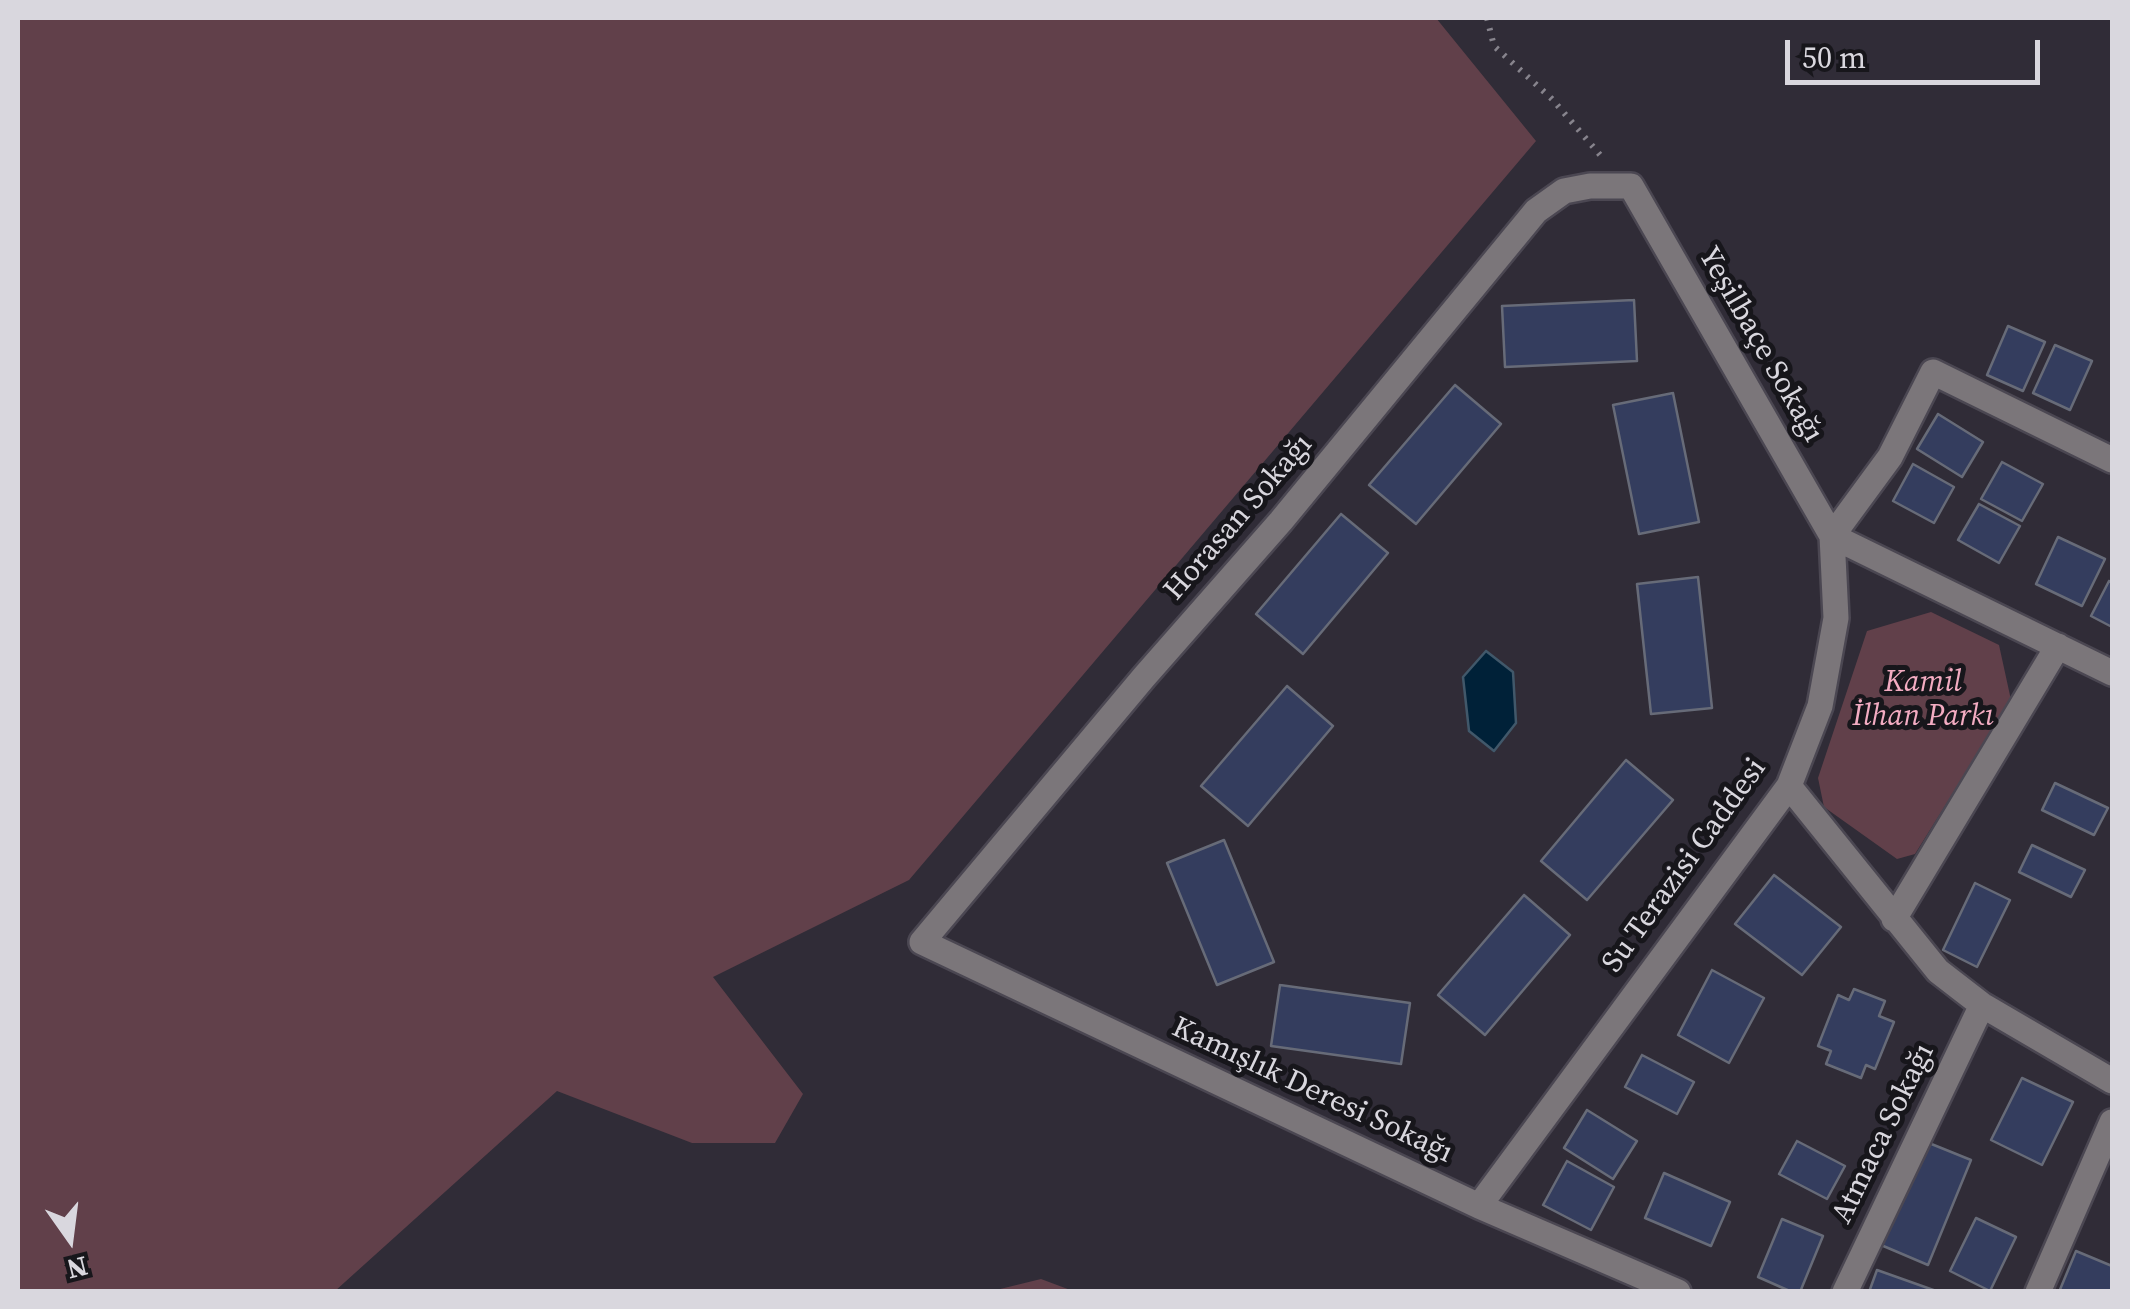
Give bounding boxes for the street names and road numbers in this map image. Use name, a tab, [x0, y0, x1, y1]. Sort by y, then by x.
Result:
street label: Yeşilbaçe Sokağı	[1690, 241, 1830, 449]
street label: Horasan Sokağı	[1157, 428, 1321, 608]
street label: Su Terazisi Caddesi	[1595, 752, 1775, 980]
street label: Kamışlık Deresi Sokağı	[1166, 1010, 1458, 1172]
street label: Atmaca Sokağı	[1825, 1038, 1943, 1230]

